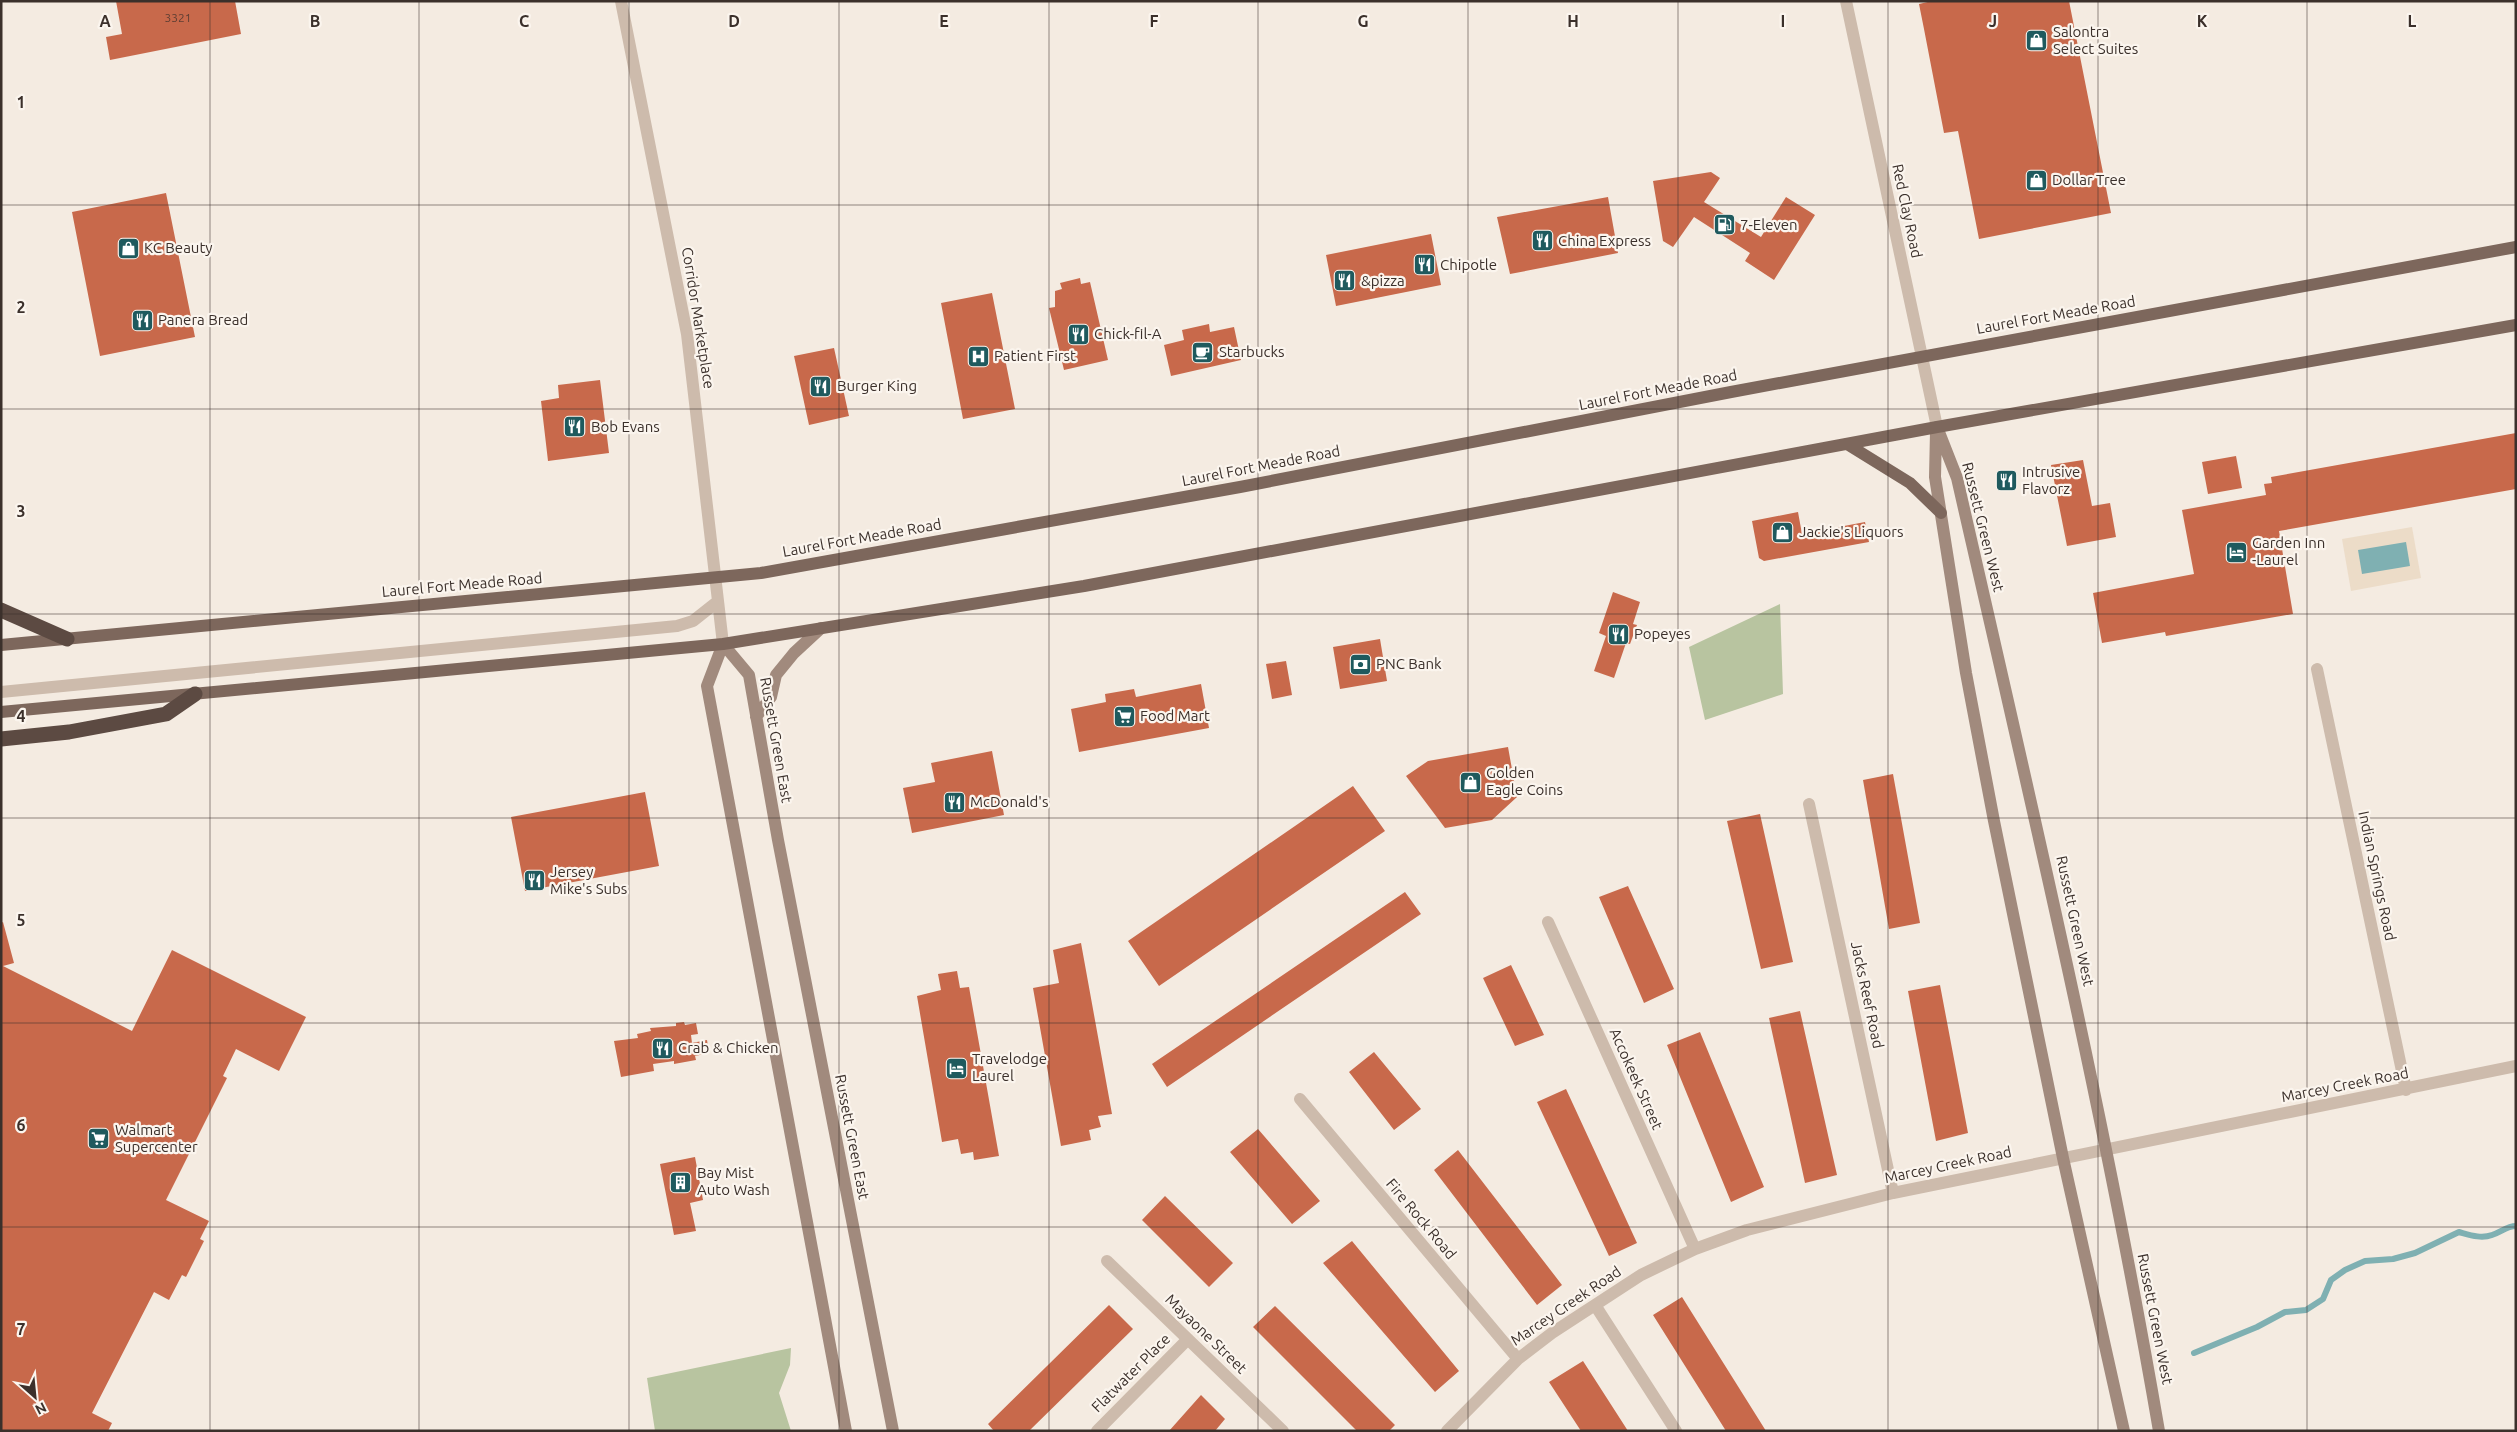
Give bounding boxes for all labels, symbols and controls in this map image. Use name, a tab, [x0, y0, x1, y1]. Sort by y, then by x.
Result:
house number: 3321	[164, 11, 192, 24]
text: A	[99, 12, 111, 30]
text: B	[310, 12, 320, 30]
text: C	[519, 12, 529, 30]
text: D	[728, 12, 740, 30]
text: E	[939, 12, 949, 30]
text: F	[1150, 12, 1159, 30]
text: G	[1357, 12, 1369, 30]
text: H	[1567, 12, 1579, 30]
text: I	[1781, 12, 1785, 30]
text: J	[1989, 12, 1997, 30]
text: K	[2197, 12, 2208, 30]
text: L	[2408, 12, 2417, 30]
place label: Salontra Select Suites	[2053, 23, 2138, 57]
shop icon: Salontra Select Suites	[2025, 29, 2049, 53]
text: 1	[16, 93, 26, 111]
street label: Red Clay Road	[1889, 162, 1926, 260]
shop icon: Dollar Tree	[2024, 168, 2048, 192]
place label: Dollar Tree	[2052, 171, 2126, 188]
fuel station icon: 7-Eleven	[1712, 213, 1736, 237]
place label: 7-Eleven	[1740, 216, 1798, 233]
restaurant icon: China Express	[1530, 229, 1554, 253]
place label: China Express	[1558, 232, 1651, 249]
shop icon: KC Beauty	[116, 236, 140, 260]
place label: KC Beauty	[144, 239, 213, 256]
street label: Corridor Marketplace	[679, 246, 718, 390]
restaurant icon: Chipotle	[1412, 253, 1436, 277]
place label: Chipotle	[1440, 256, 1497, 273]
restaurant icon: &pizza	[1333, 269, 1357, 293]
place label: &pizza	[1361, 272, 1405, 289]
street label: Laurel Fort Meade Road	[1975, 292, 2137, 337]
text: 2	[16, 298, 26, 316]
restaurant icon: Panera Bread	[130, 308, 154, 332]
place label: Panera Bread	[158, 311, 248, 328]
restaurant icon: Chick-fil-A	[1066, 322, 1090, 346]
place label: Chick-fil-A	[1094, 325, 1162, 342]
cafe icon: Starbucks	[1191, 340, 1215, 364]
place label: Starbucks	[1219, 343, 1285, 360]
hospital icon: Patient First	[966, 344, 990, 368]
place label: Patient First	[994, 347, 1076, 364]
street label: Laurel Fort Meade Road	[1577, 366, 1739, 413]
restaurant icon: Burger King	[809, 374, 833, 398]
place label: Burger King	[837, 377, 917, 394]
restaurant icon: Bob Evans	[563, 415, 587, 439]
place label: Bob Evans	[591, 418, 660, 435]
street label: Laurel Fort Meade Road	[1180, 442, 1342, 489]
street label: Russett Green West	[1959, 460, 2008, 594]
place label: Intrusive Flavorz	[2022, 463, 2080, 497]
restaurant icon: Intrusive Flavorz	[1994, 469, 2018, 493]
text: 3	[16, 502, 26, 520]
street label: Laurel Fort Meade Road	[781, 515, 943, 560]
shop icon: Jackie's Liquors	[1771, 520, 1795, 544]
place label: Jackie's Liquors	[1799, 523, 1904, 540]
place label: Garden Inn -Laurel	[2252, 534, 2325, 568]
hotel icon: Garden Inn -Laurel	[2224, 540, 2248, 564]
street label: Laurel Fort Meade Road	[381, 569, 543, 600]
restaurant icon: Popeyes	[1606, 622, 1630, 646]
place label: Popeyes	[1634, 625, 1691, 642]
bank icon: PNC Bank	[1348, 652, 1372, 676]
place label: PNC Bank	[1376, 655, 1442, 672]
street label: Russett Green East	[757, 676, 796, 804]
supermarket icon: Food Mart	[1112, 704, 1136, 728]
text: 4	[16, 707, 26, 725]
place label: Food Mart	[1140, 707, 1210, 724]
place label: Golden Eagle Coins	[1486, 764, 1563, 798]
shop icon: Golden Eagle Coins	[1458, 770, 1482, 794]
restaurant icon: McDonald's	[942, 790, 966, 814]
place label: McDonald's	[970, 793, 1048, 810]
street label: Indian Springs Road	[2355, 809, 2400, 942]
street label: Russett Green West	[2053, 854, 2098, 988]
place label: Jersey Mike's Subs	[550, 863, 627, 897]
restaurant icon: Jersey Mike's Subs	[522, 869, 546, 893]
text: 5	[16, 911, 26, 929]
street label: Jacks Reef Road	[1848, 940, 1887, 1050]
street label: Accokeek Street	[1606, 1025, 1666, 1132]
restaurant icon: Crab & Chicken	[650, 1036, 674, 1060]
place label: Crab & Chicken	[678, 1039, 779, 1056]
place label: Travelodge Laurel	[972, 1050, 1047, 1084]
hotel icon: Travelodge Laurel	[944, 1056, 968, 1080]
street label: Marcey Creek Road	[2280, 1064, 2410, 1105]
street label: Russett Green East	[832, 1073, 873, 1201]
text: 6	[16, 1116, 26, 1134]
place label: Walmart Supercenter	[115, 1121, 198, 1155]
supermarket icon: Walmart Supercenter	[87, 1127, 111, 1151]
street label: Marcey Creek Road	[1883, 1143, 2013, 1186]
place label: Bay Mist Auto Wash	[697, 1164, 770, 1198]
building icon: Bay Mist Auto Wash	[669, 1170, 693, 1194]
street label: Fire Rock Road	[1383, 1175, 1460, 1262]
street label: Russett Green West	[2134, 1252, 2177, 1386]
street label: Marcey Creek Road	[1507, 1262, 1624, 1349]
street label: Mayaone Street	[1162, 1291, 1251, 1377]
text: 7	[16, 1320, 26, 1338]
street label: Flatwater Place	[1088, 1330, 1173, 1415]
north arrow	[10, 1372, 60, 1422]
text: N	[33, 1399, 49, 1418]

